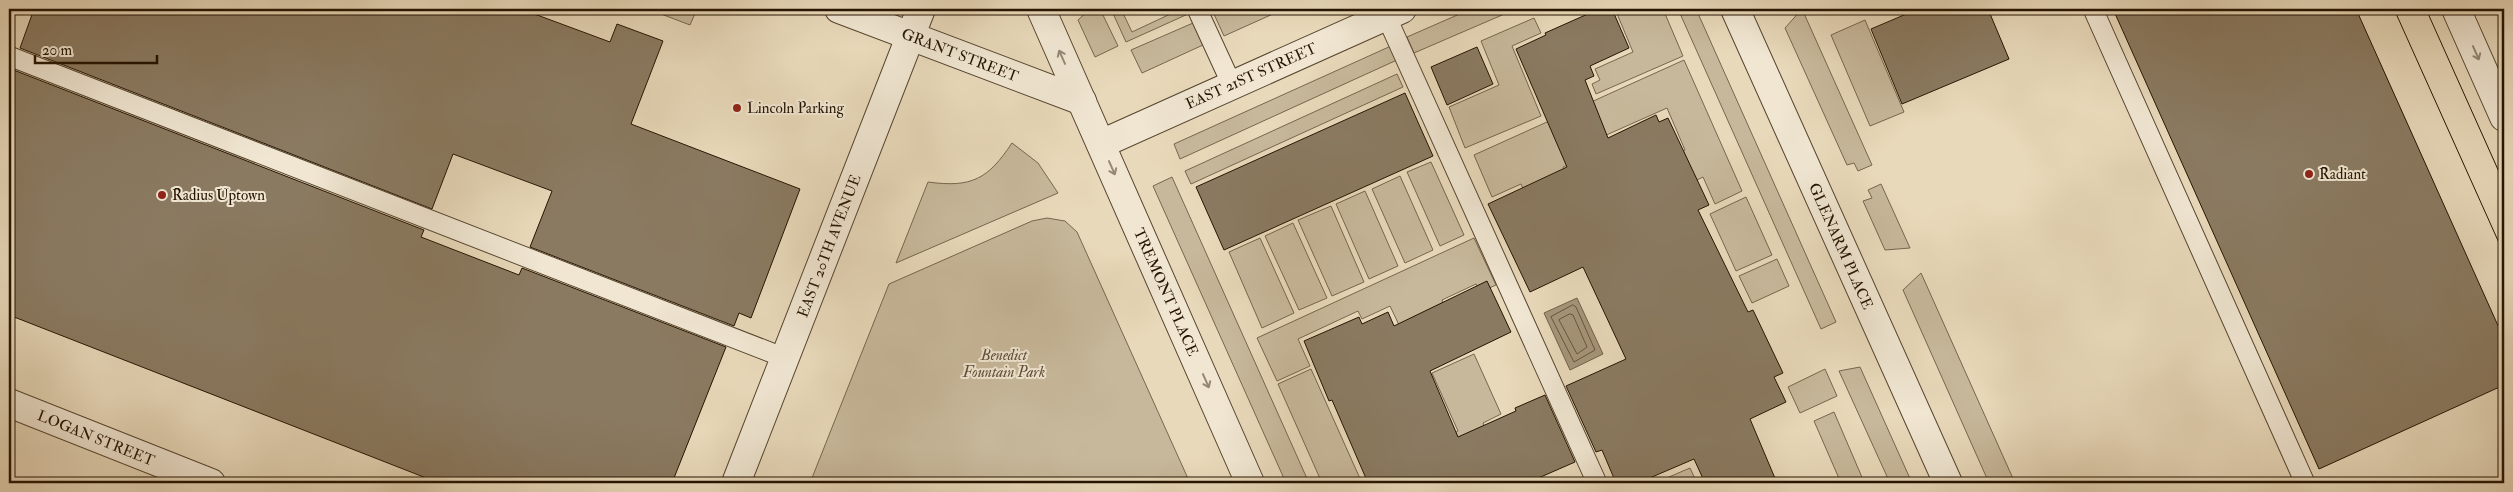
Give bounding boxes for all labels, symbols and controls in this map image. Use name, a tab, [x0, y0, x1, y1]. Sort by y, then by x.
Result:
street label: GRANT STREET	[899, 24, 1021, 86]
scale bar	[35, 32, 158, 64]
street label: EAST 21ST STREET	[1183, 39, 1320, 114]
text: 20 m	[42, 41, 72, 60]
one-way arrow	[2471, 45, 2481, 60]
one-way arrow	[1057, 50, 1067, 65]
place label: Lincoln Parking	[747, 99, 844, 118]
marker: Lincoln Parking	[731, 102, 743, 114]
one-way arrow	[1107, 160, 1117, 175]
place label: Radiant	[2319, 165, 2366, 184]
marker: Radiant	[2303, 168, 2315, 180]
street label: EAST 20TH AVENUE	[793, 172, 866, 320]
street label: GLENARM PLACE	[1804, 180, 1877, 313]
place label: Radius Uptown	[172, 186, 265, 206]
marker: Radius Uptown	[156, 189, 168, 201]
street label: TREMONT PLACE	[1129, 225, 1202, 359]
park label: Benedict Fountain Park	[962, 346, 1045, 382]
one-way arrow	[1201, 373, 1211, 388]
street label: LOGAN STREET	[34, 406, 157, 471]

